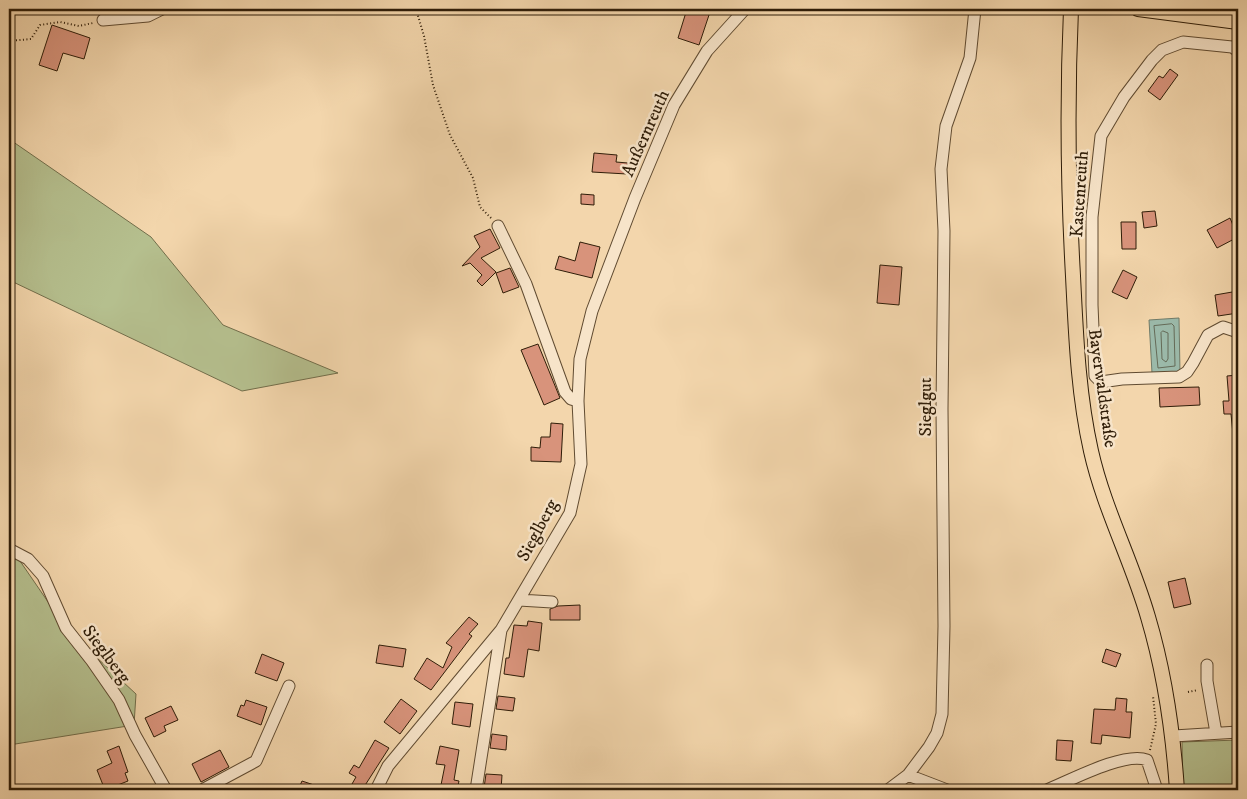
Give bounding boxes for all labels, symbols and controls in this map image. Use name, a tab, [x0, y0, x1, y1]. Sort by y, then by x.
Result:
street label: Außernreuth	[617, 86, 675, 180]
street label: Kastenreuth	[1066, 149, 1094, 238]
street label: Bayerwaldstraße	[1083, 327, 1121, 449]
street label: Sieglgut	[915, 377, 937, 436]
street label: Sieglberg	[512, 495, 563, 565]
street label: Sieglberg	[77, 621, 135, 688]

